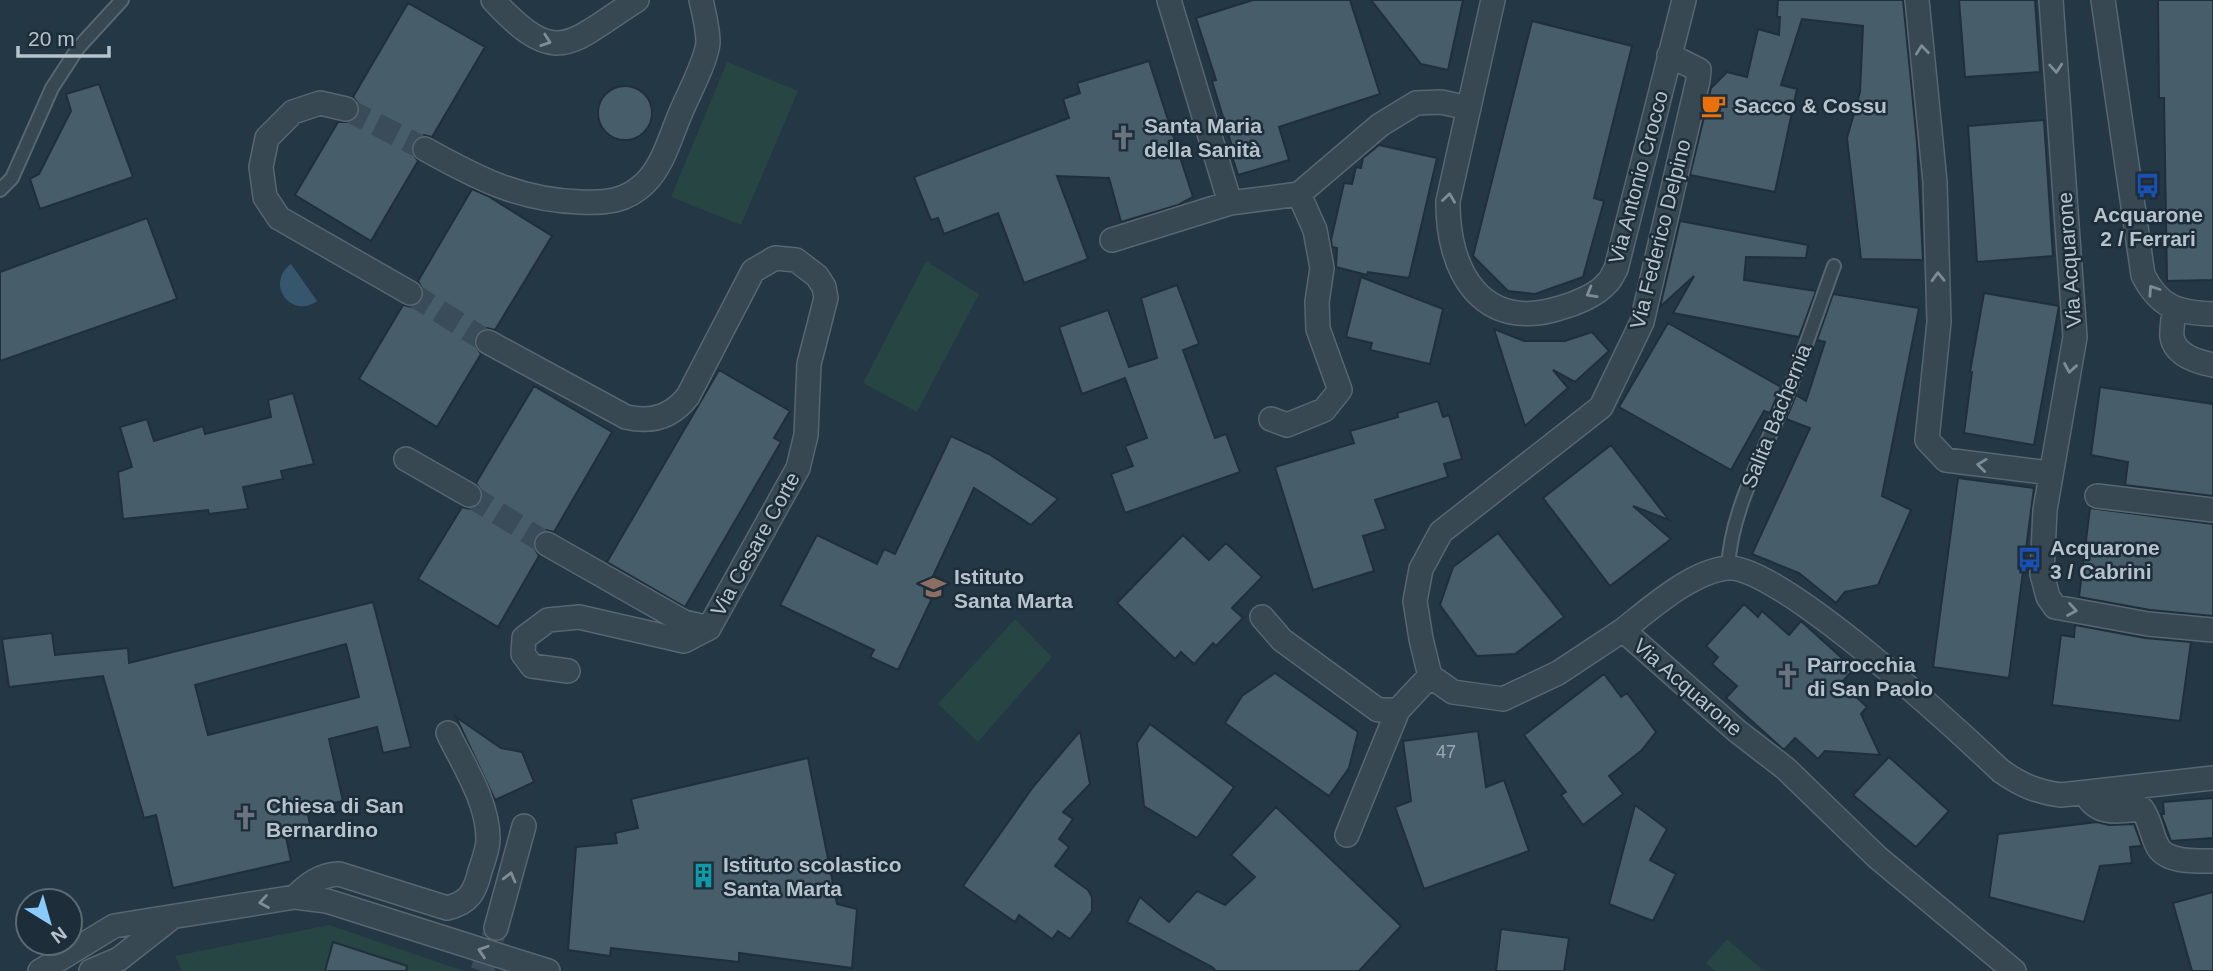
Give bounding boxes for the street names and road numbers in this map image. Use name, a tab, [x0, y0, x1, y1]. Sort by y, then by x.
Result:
street label: Via Antonio Crocco	[1604, 88, 1672, 266]
street label: Via Federico Delpino	[1625, 137, 1695, 331]
street label: Via Acquarone	[2053, 191, 2085, 329]
street label: Salita Bachernia	[1737, 341, 1815, 491]
street label: Via Cesare Corte	[706, 468, 804, 620]
street label: Via Acquarone	[1629, 634, 1747, 740]

